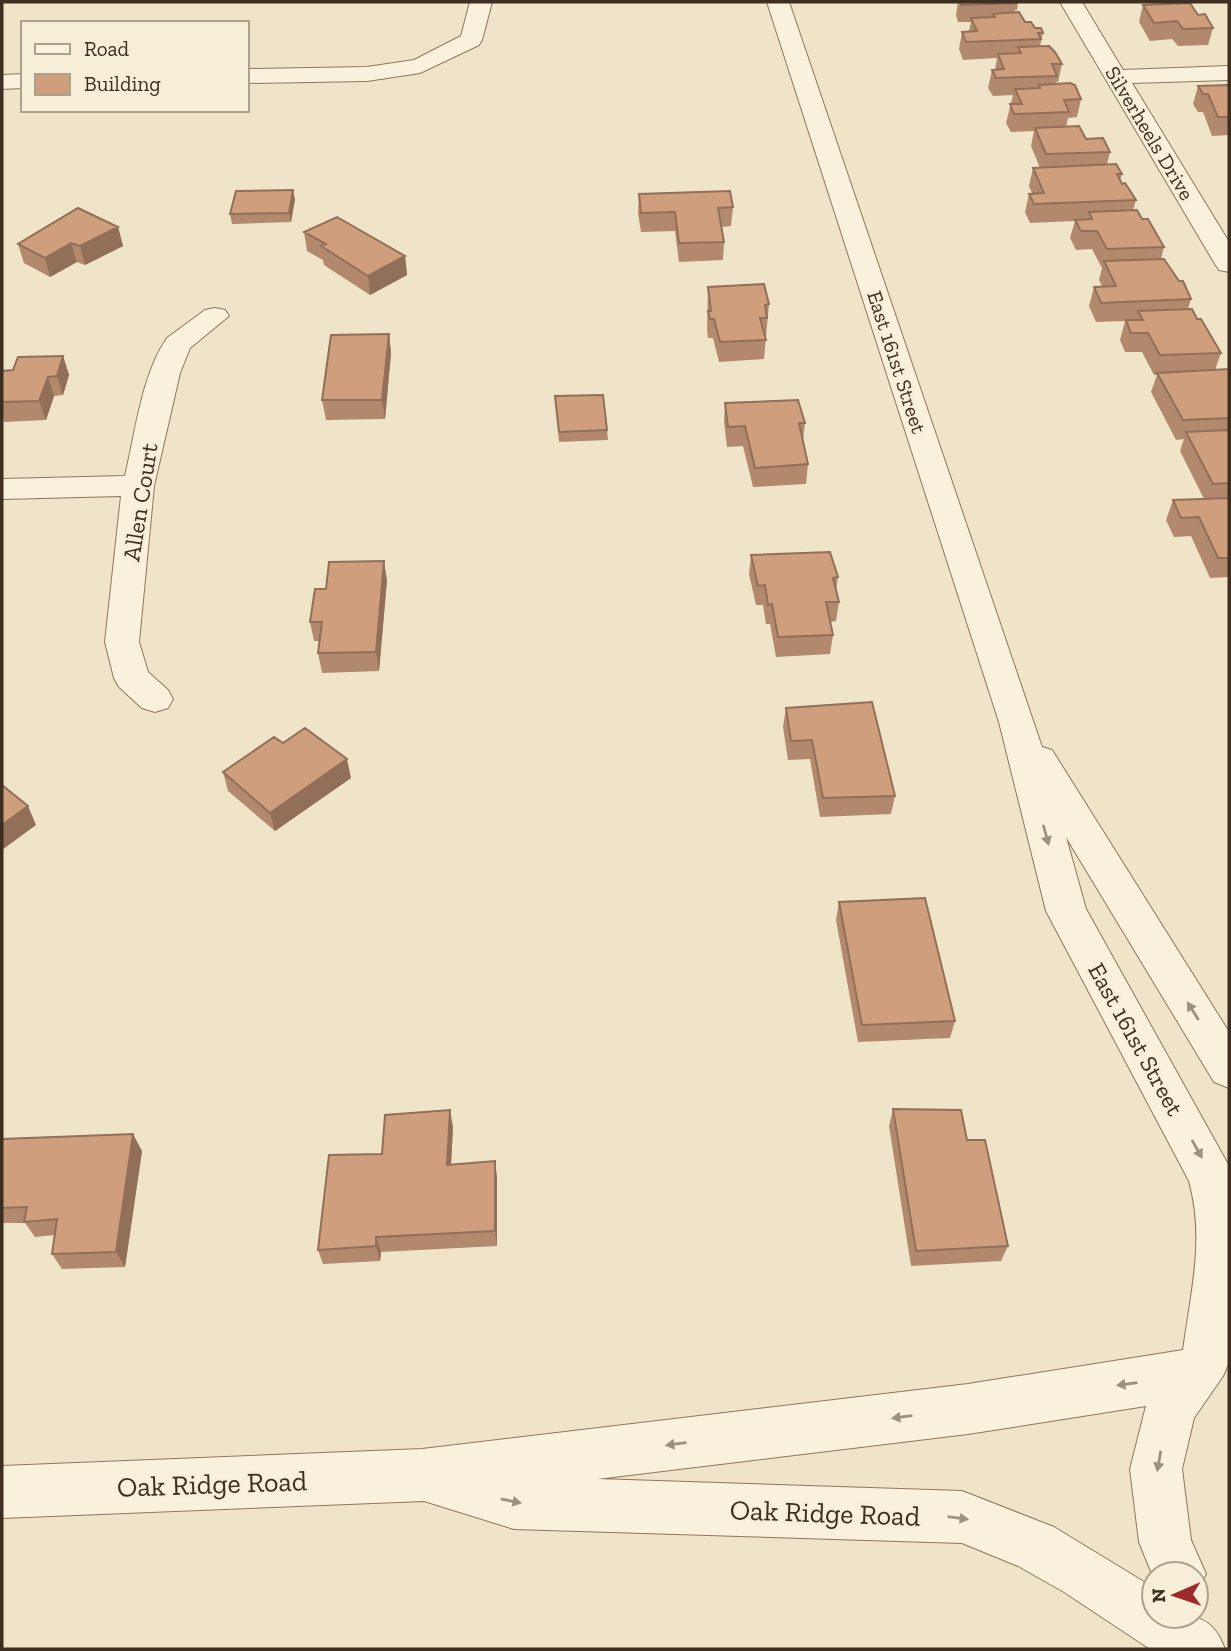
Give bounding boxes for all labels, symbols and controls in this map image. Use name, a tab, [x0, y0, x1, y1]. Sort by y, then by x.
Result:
legend	[21, 21, 248, 112]
text: Road	[84, 36, 130, 61]
street label: Silverheels Drive	[1100, 62, 1200, 205]
text: Building	[84, 71, 161, 96]
street label: East 161st Street	[862, 287, 932, 437]
street label: Allen Court	[116, 441, 164, 563]
one-way arrow	[1041, 824, 1052, 846]
street label: East 161st Street	[1082, 958, 1190, 1120]
one-way arrow	[1186, 1002, 1199, 1021]
one-way arrow	[1190, 1140, 1202, 1160]
one-way arrow	[1116, 1379, 1138, 1390]
one-way arrow	[891, 1412, 913, 1423]
one-way arrow	[665, 1439, 687, 1450]
one-way arrow	[1153, 1450, 1164, 1472]
street label: Oak Ridge Road	[116, 1464, 308, 1504]
street label: Oak Ridge Road	[729, 1493, 921, 1533]
one-way arrow	[500, 1495, 522, 1506]
one-way arrow	[947, 1513, 969, 1524]
north arrow	[1140, 1560, 1210, 1630]
text: N	[1147, 1588, 1170, 1603]

